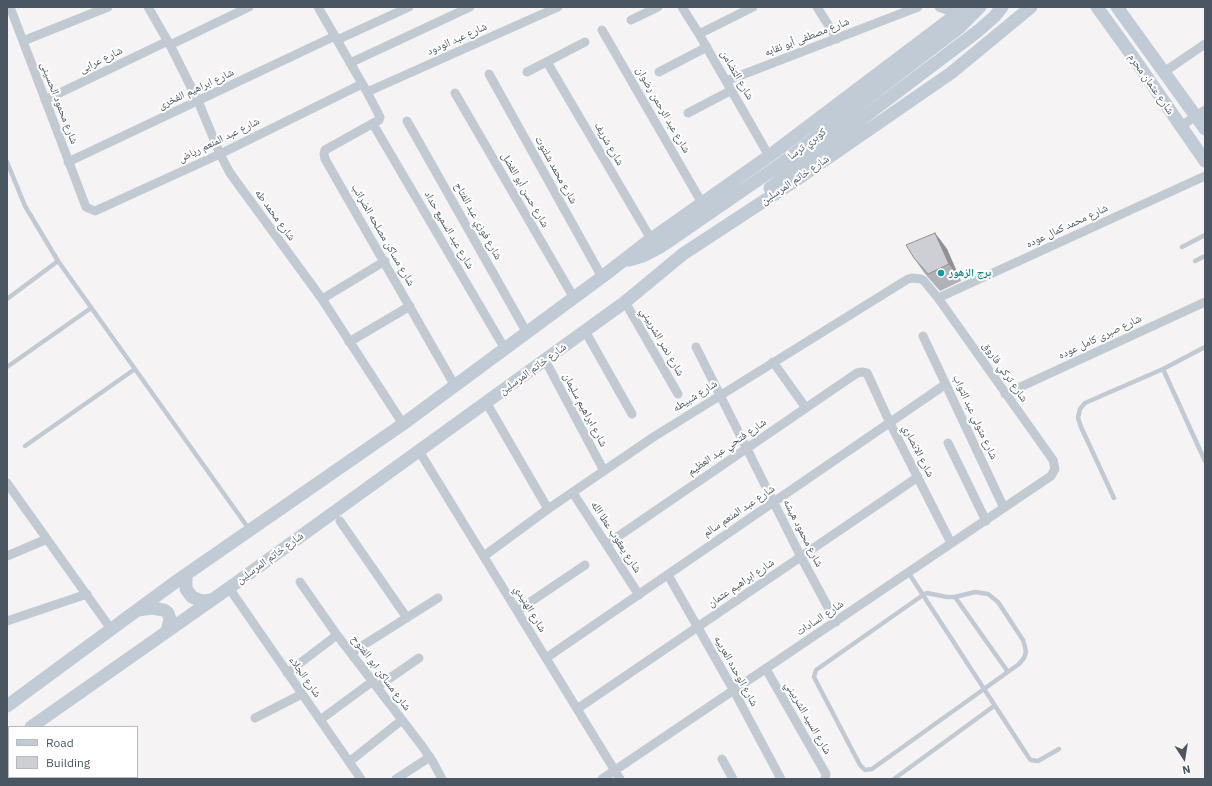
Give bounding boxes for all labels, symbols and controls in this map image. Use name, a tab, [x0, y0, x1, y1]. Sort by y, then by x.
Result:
street label: شارع مصطفى أبو نقابه	[763, 15, 851, 59]
street label: شارع عبد الودود	[425, 20, 489, 58]
street label: شارع عرابى	[77, 44, 125, 76]
street label: شارع التضامن	[717, 48, 757, 102]
street label: شارع عثمان محرم	[1125, 51, 1177, 117]
street label: شارع محمود الحسينى	[37, 60, 81, 146]
street label: شارع عبد الرحمن رضوان	[633, 65, 693, 155]
street label: شارع ابراهيم الفخرى	[156, 66, 236, 112]
street label: شارع عبد المنعم رياض	[176, 115, 262, 165]
street label: شارع شريف	[591, 120, 627, 168]
street label: كوبري ترسا	[785, 125, 829, 163]
street label: شارع محمد شلتوت	[532, 134, 580, 206]
street label: شارع حسن أبو الفضل	[498, 150, 552, 230]
street label: شارع خاتم المرسلين	[758, 152, 832, 208]
street label: شارع فوزي عبد الفتاح	[451, 180, 505, 262]
street label: شارع مساكن مصلحه الضرائب	[348, 181, 418, 289]
street label: شارع محمد طه	[252, 187, 298, 243]
street label: شارع عبد السميع حداد	[421, 189, 477, 271]
street label: شارع محمد كمال عوده	[1024, 201, 1110, 251]
place label: برج الزهور	[949, 266, 991, 280]
marker: برج الزهور	[936, 268, 946, 278]
street label: شارع نصر الشربيني	[637, 306, 687, 378]
street label: شارع صبرى كامل عوده	[1056, 312, 1144, 362]
street label: شارع تركي فاروق	[979, 339, 1031, 405]
street label: شارع خاتم المرسلين	[497, 340, 569, 398]
street label: شارع ابراهيم سليمان	[560, 371, 610, 449]
street label: شارع متولي عبد التواب	[950, 373, 1000, 461]
street label: شارع شبيطه	[670, 377, 720, 415]
street label: شارع فتحي عبد العظيم	[685, 416, 769, 478]
street label: شارع الانصاري	[899, 423, 937, 479]
street label: شارع عبد المنعم سالم	[701, 482, 777, 540]
street label: شارع محمود هيشه	[780, 497, 826, 569]
street label: شارع يعقوب عطا الله	[588, 499, 644, 575]
street label: شارع خاتم المرسلين	[234, 529, 306, 587]
street label: شارع ابراهيم عثمان	[705, 556, 777, 610]
street label: شارع الهنيدي	[511, 583, 549, 635]
street label: شارع السادات	[794, 597, 846, 639]
street label: شارع مساكن ابو الفتوح	[348, 633, 414, 713]
street label: شارع الوحده العربيه	[711, 633, 761, 709]
street label: شارع الجلاء	[286, 654, 324, 700]
street label: شارع السيد الشربيني	[782, 679, 834, 757]
legend	[8, 726, 138, 778]
text: Road	[46, 735, 74, 750]
north arrow	[1164, 738, 1204, 778]
text: Building	[46, 755, 90, 770]
text: N	[1181, 762, 1192, 777]

